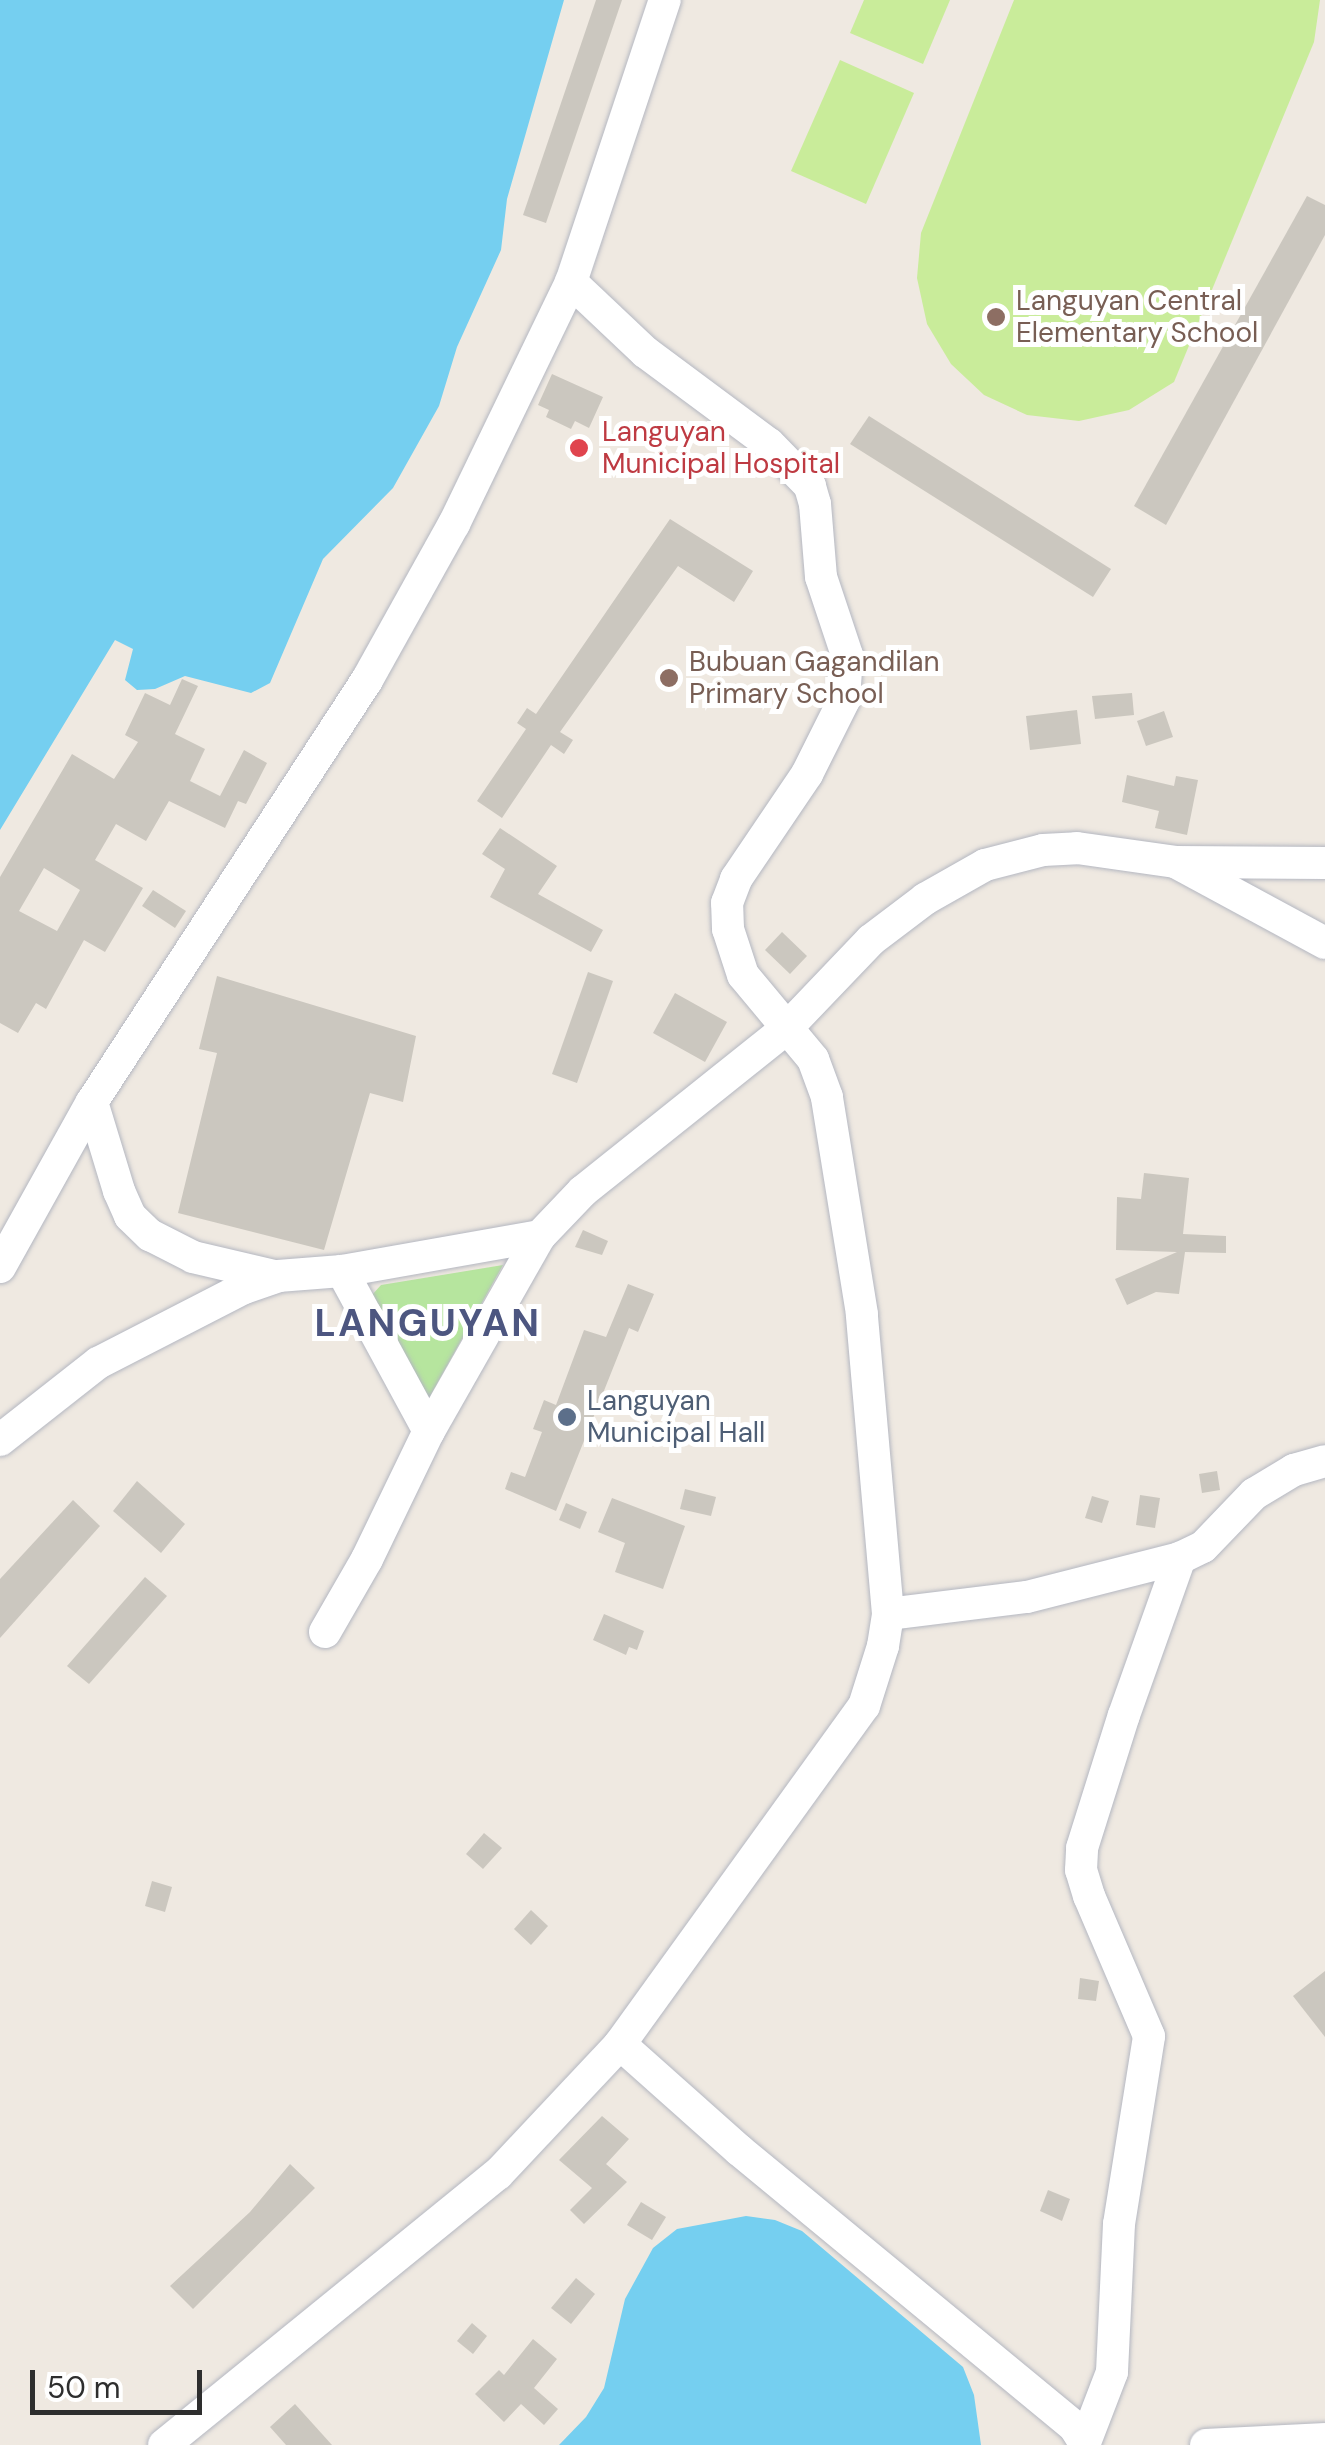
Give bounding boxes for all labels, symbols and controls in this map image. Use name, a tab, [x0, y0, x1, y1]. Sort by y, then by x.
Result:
place label: Languyan Central Elementary School	[1016, 284, 1258, 350]
marker: Languyan Central Elementary School	[985, 306, 1007, 328]
place label: Languyan Municipal Hospital	[602, 415, 840, 481]
marker: Languyan Municipal Hospital	[566, 435, 592, 461]
place label: Bubuan Gagandilan Primary School	[689, 645, 939, 711]
marker: Bubuan Gagandilan Primary School	[658, 667, 680, 689]
district label: LANGUYAN	[314, 1301, 542, 1347]
place label: Languyan Municipal Hall	[587, 1384, 765, 1450]
marker: Languyan Municipal Hall	[556, 1406, 578, 1428]
scale bar	[35, 2350, 208, 2412]
text: 50 m	[47, 2368, 121, 2407]

